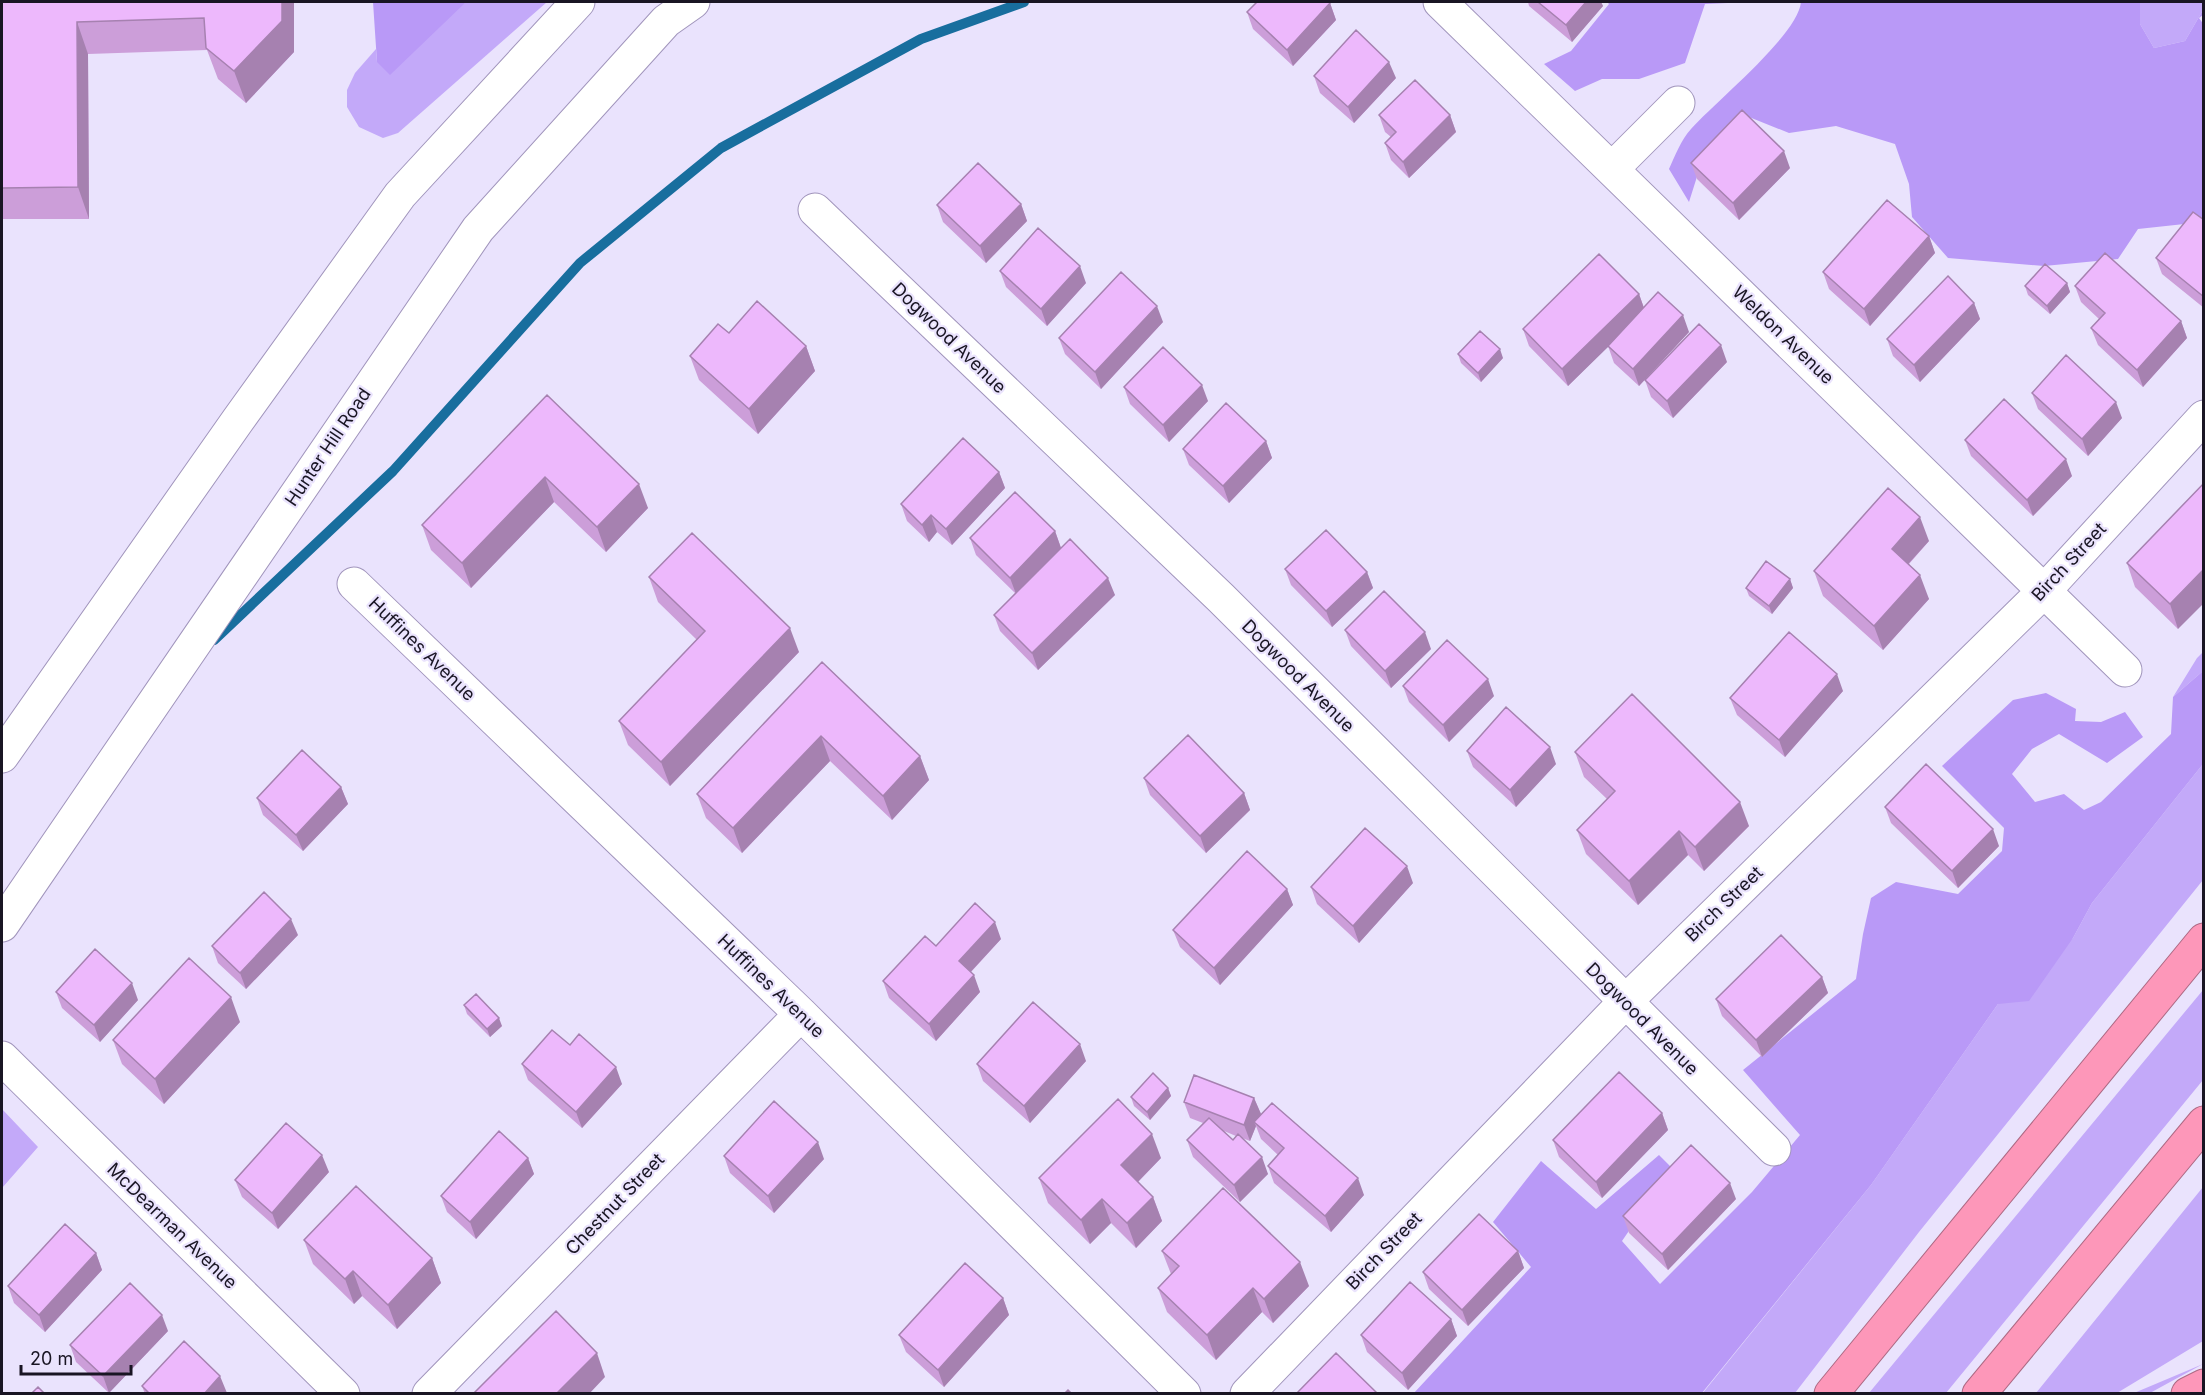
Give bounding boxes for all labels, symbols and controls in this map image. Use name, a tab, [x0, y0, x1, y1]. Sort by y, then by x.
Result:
street label: Dogwood Avenue	[888, 278, 1011, 397]
street label: Weldon Avenue	[1728, 281, 1838, 388]
street label: Hunter Hill Road	[280, 384, 375, 510]
street label: Birch Street	[2027, 518, 2110, 605]
street label: Huffines Avenue	[365, 592, 480, 705]
street label: Dogwood Avenue	[1238, 615, 1359, 736]
street label: Birch Street	[1681, 861, 1767, 946]
street label: Huffines Avenue	[714, 929, 829, 1042]
street label: Dogwood Avenue	[1582, 958, 1703, 1079]
street label: Chestnut Street	[561, 1149, 668, 1259]
street label: McDearman Avenue	[103, 1158, 242, 1293]
street label: Birch Street	[1342, 1208, 1426, 1294]
scale bar	[21, 1338, 130, 1376]
text: 20 m	[30, 1348, 73, 1369]

